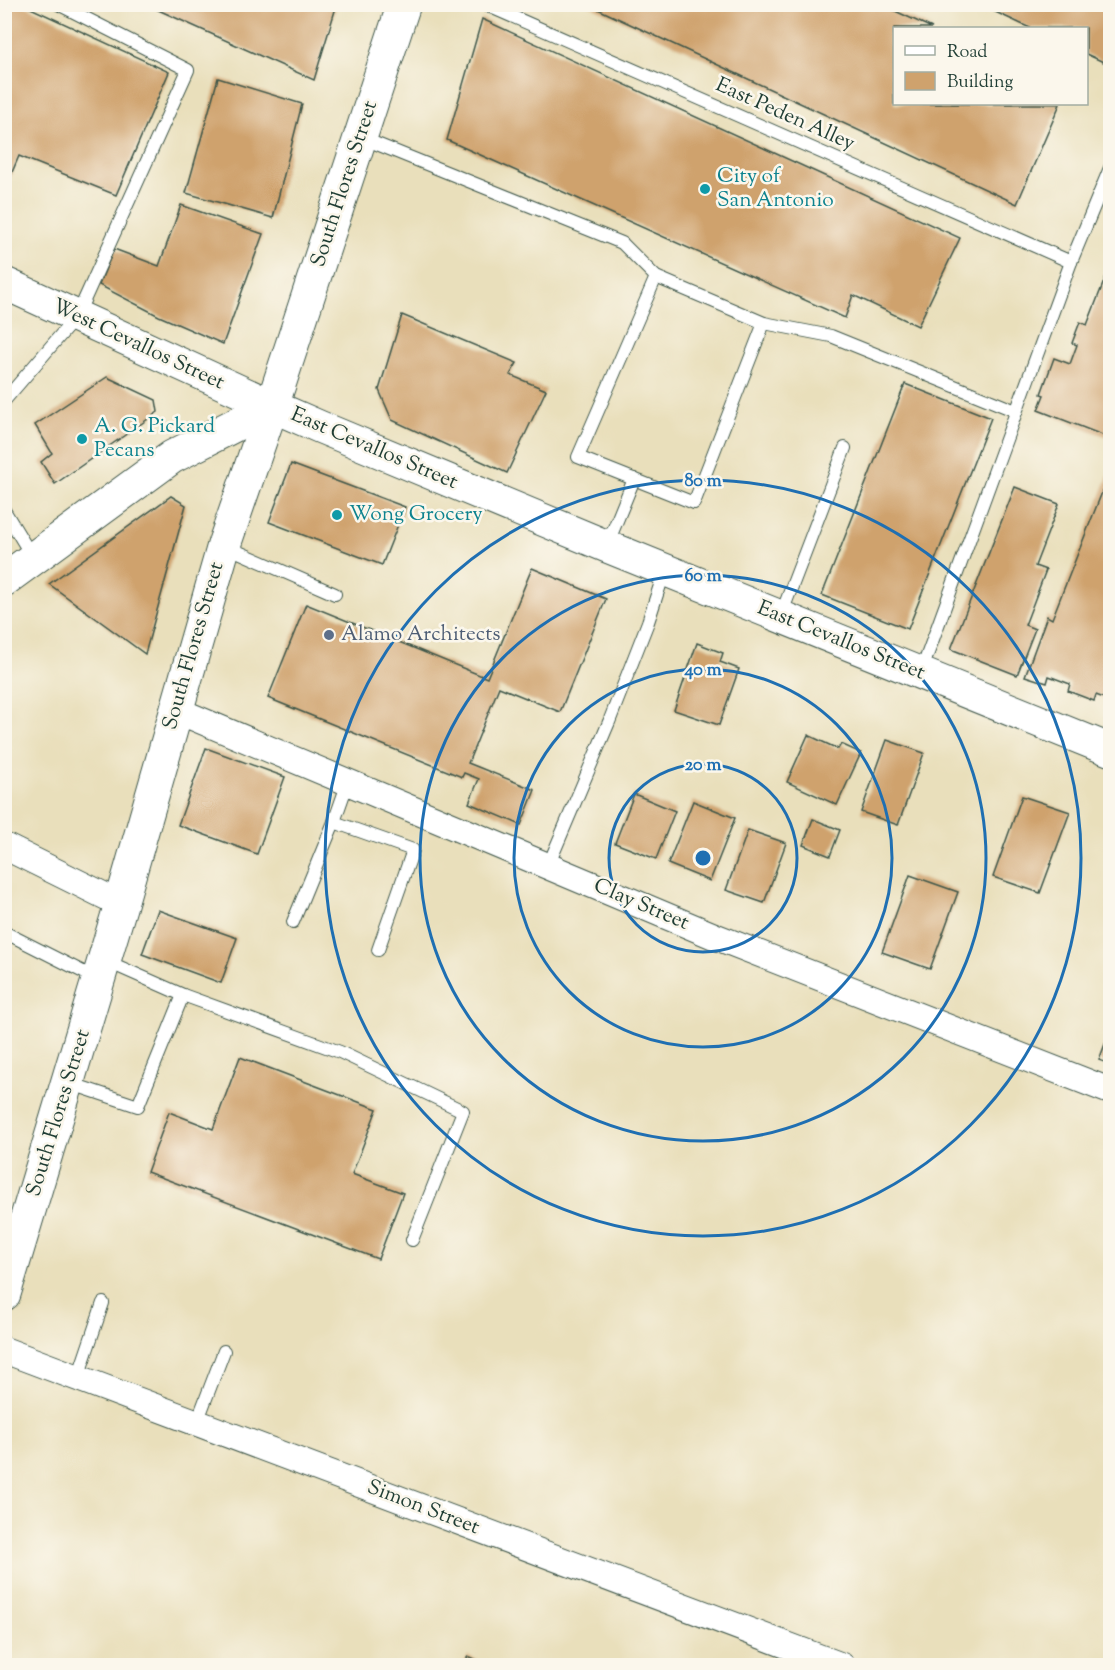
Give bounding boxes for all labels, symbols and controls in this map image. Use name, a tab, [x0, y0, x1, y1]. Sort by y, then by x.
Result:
legend	[893, 27, 1088, 105]
text: Road	[947, 40, 987, 66]
text: Building	[947, 70, 1013, 96]
street label: East Peden Alley	[710, 71, 860, 159]
street label: South Flores Street	[304, 97, 386, 271]
place label: City of San Antonio	[717, 162, 834, 216]
marker: City of San Antonio	[698, 182, 712, 196]
street label: West Cevallos Street	[47, 292, 229, 398]
street label: East Cevallos Street	[286, 400, 462, 498]
place label: A. G. Pickard Pecans	[94, 412, 215, 466]
marker: A. G. Pickard Pecans	[75, 432, 89, 446]
text: 80 m	[684, 469, 722, 495]
place label: Wong Grocery	[349, 500, 483, 530]
marker: Wong Grocery	[330, 508, 344, 522]
street label: South Flores Street	[156, 558, 232, 734]
text: 60 m	[684, 564, 722, 590]
street label: East Cevallos Street	[753, 594, 929, 688]
place label: Alamo Architects	[341, 620, 501, 650]
marker: Alamo Architects	[322, 628, 336, 642]
text: 40 m	[683, 658, 722, 684]
text: 20 m	[685, 753, 721, 779]
centre of rings	[693, 848, 713, 868]
street label: Clay Street	[588, 871, 694, 939]
street label: South Flores Street	[19, 1026, 99, 1200]
street label: Simon Street	[362, 1473, 484, 1543]

